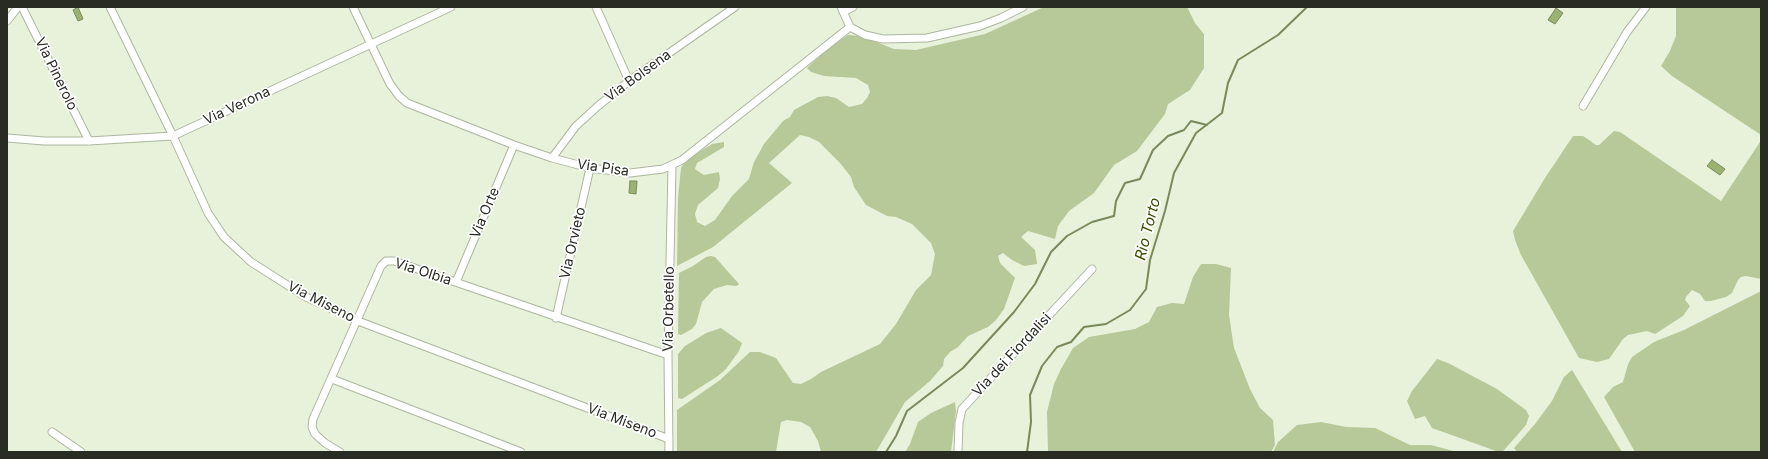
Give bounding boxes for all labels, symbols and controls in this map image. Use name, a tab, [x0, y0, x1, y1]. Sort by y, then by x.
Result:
street label: Via Pinerolo	[31, 35, 81, 113]
street label: Via Bolsena	[602, 46, 674, 106]
street label: Via Verona	[201, 83, 273, 129]
street label: Via Pisa	[576, 156, 630, 180]
street label: Via Orte	[467, 185, 503, 241]
water label: Rio Torto	[1132, 196, 1164, 262]
street label: Via Orvieto	[557, 205, 589, 281]
street label: Via Olbia	[392, 255, 454, 289]
street label: Via Orbetello	[660, 266, 678, 352]
street label: Via Miseno	[285, 278, 357, 326]
street label: Via dei Fiordalisi	[969, 310, 1055, 400]
street label: Via Miseno	[585, 400, 659, 442]

